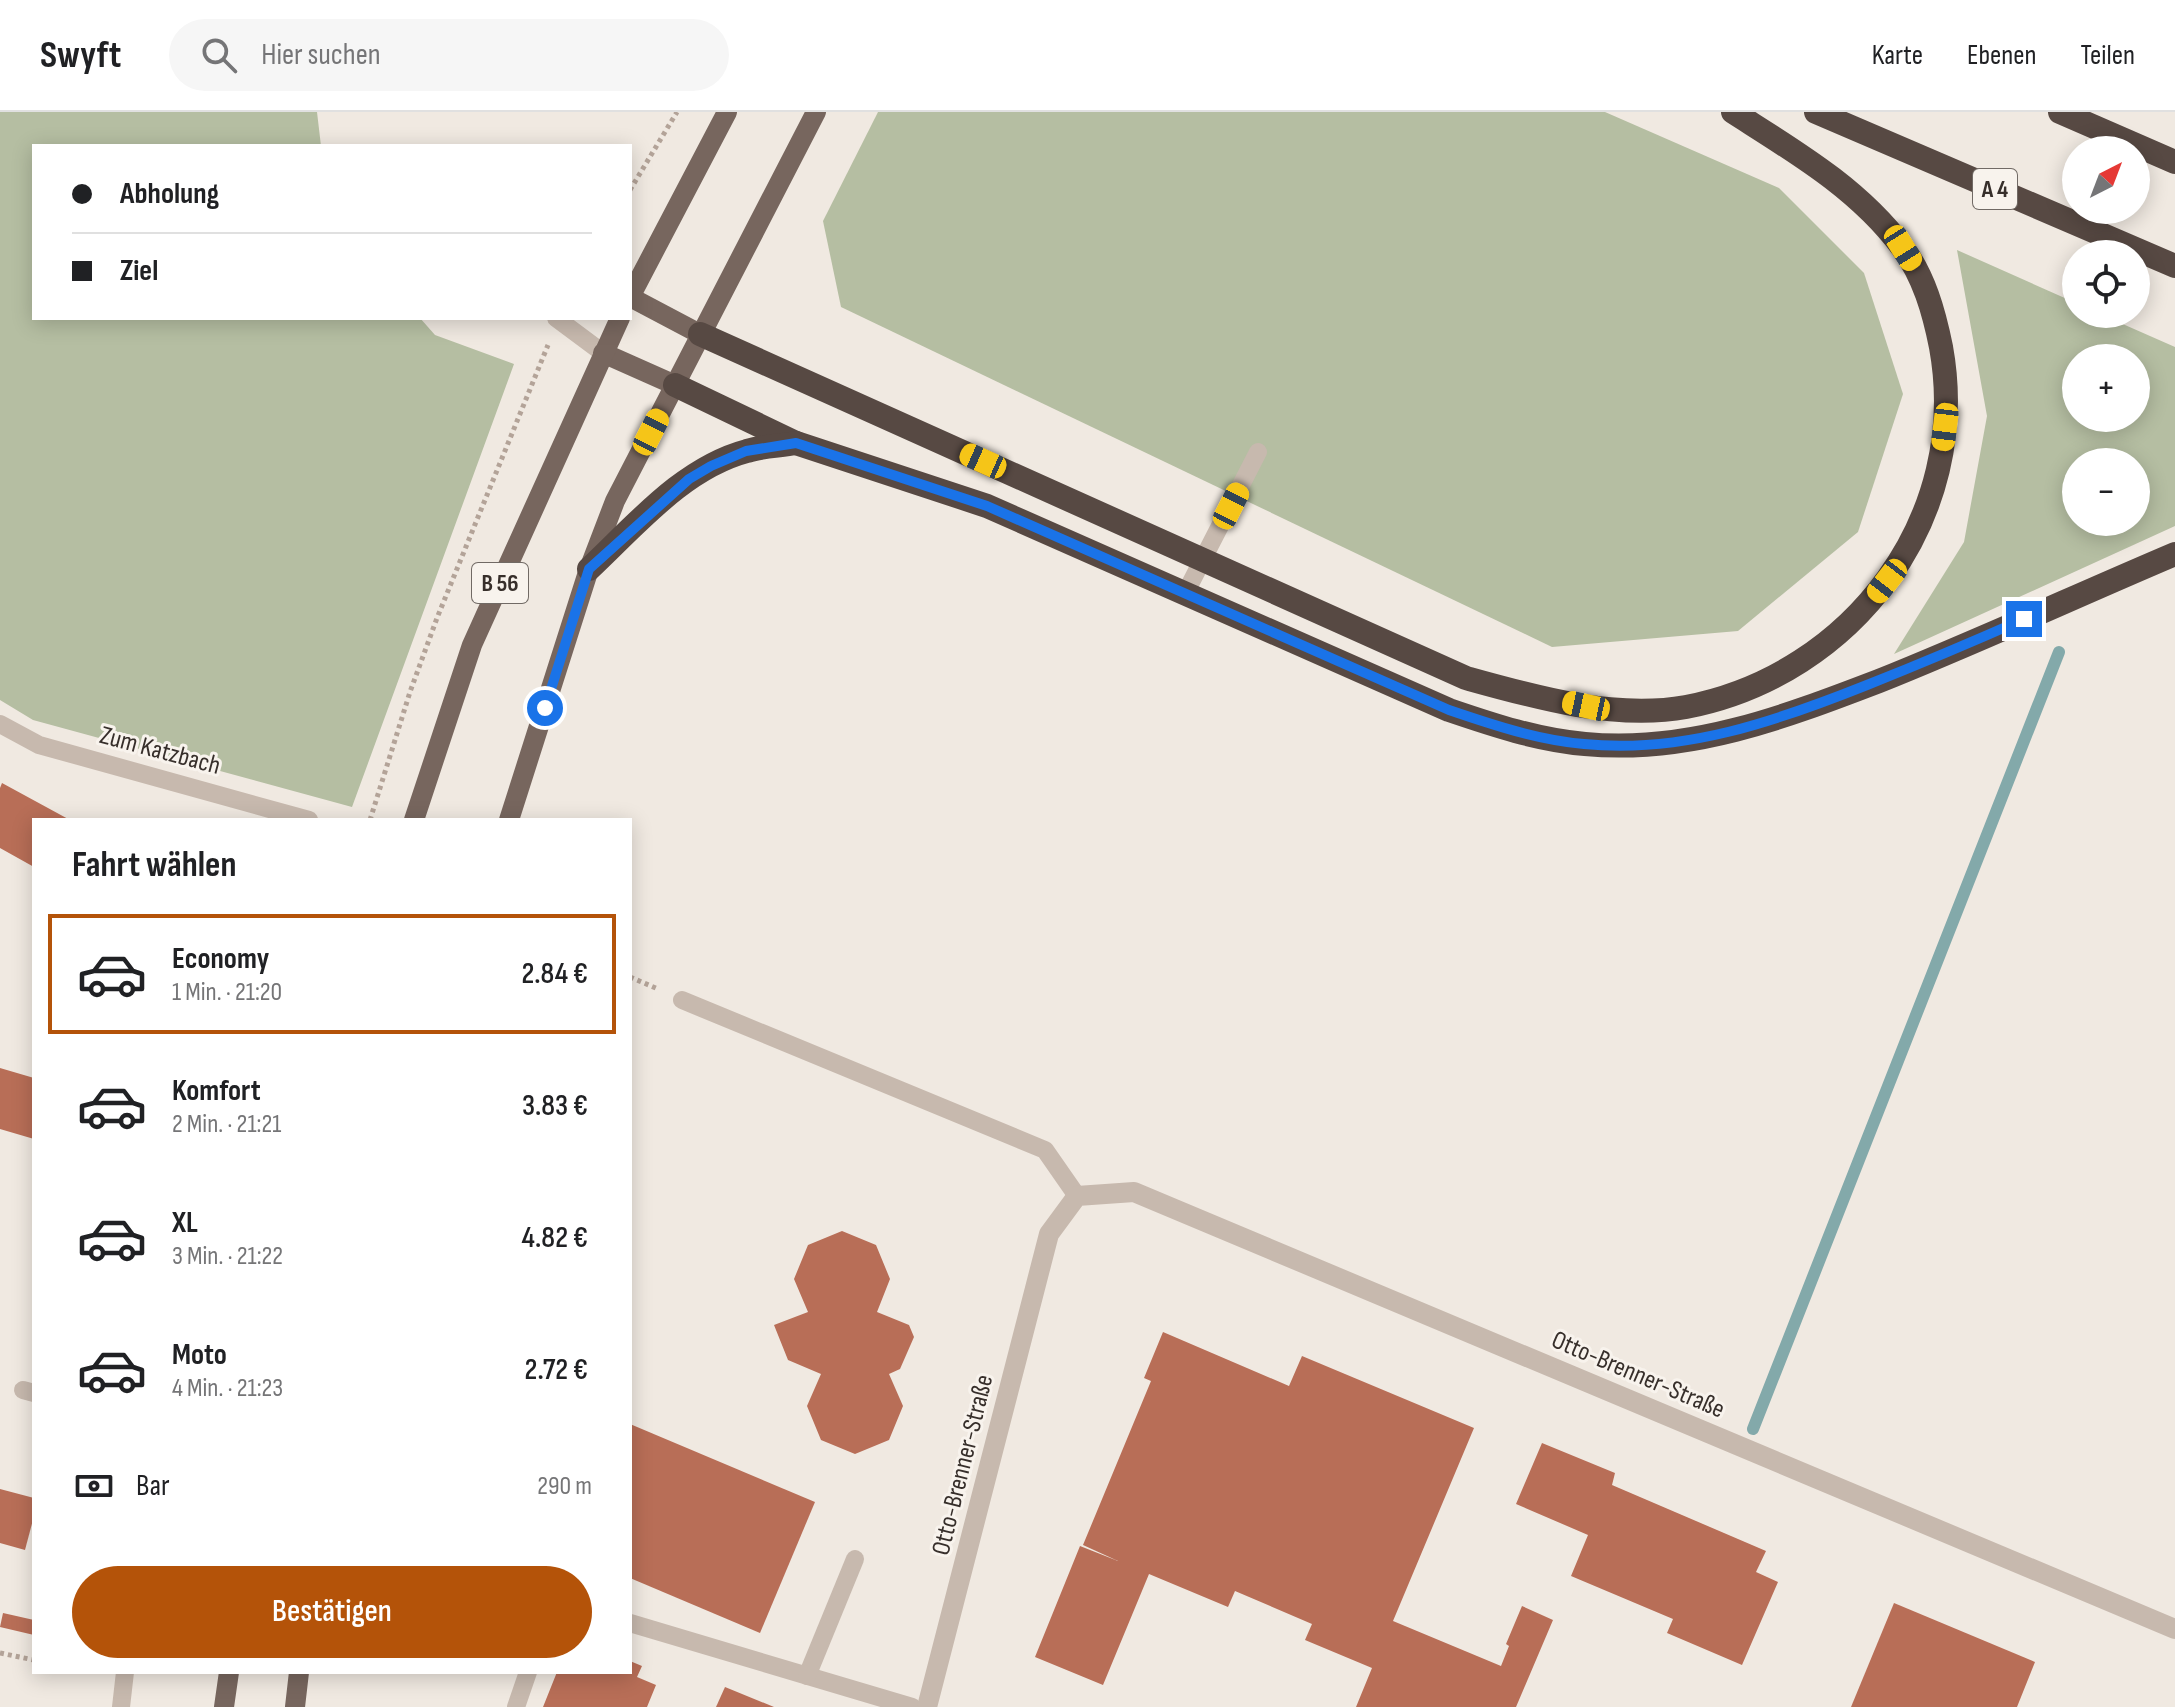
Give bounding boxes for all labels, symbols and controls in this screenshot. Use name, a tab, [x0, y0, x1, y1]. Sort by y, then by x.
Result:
search box	[169, 19, 729, 91]
text: Swyft	[40, 33, 121, 78]
icon: search	[197, 33, 241, 77]
text: Hier suchen	[261, 37, 381, 73]
text: Karte	[1872, 39, 1923, 72]
text: Ebenen	[1967, 39, 2037, 72]
text: Teilen	[2081, 39, 2135, 72]
north arrow	[2062, 136, 2150, 224]
map controls	[2062, 136, 2150, 536]
road number: A 4	[1973, 169, 2017, 209]
text: Abholung	[120, 176, 219, 212]
car	[1880, 221, 1926, 275]
button: locate	[2062, 240, 2150, 328]
text: Ziel	[120, 253, 158, 289]
button: +	[2062, 344, 2150, 432]
car	[1930, 402, 1960, 452]
car	[629, 405, 673, 459]
car	[956, 440, 1010, 482]
button: −	[2062, 448, 2150, 536]
car	[1209, 479, 1253, 533]
car	[1863, 555, 1911, 607]
road number: B 56	[472, 563, 528, 603]
route end	[2006, 601, 2042, 637]
car	[1560, 689, 1612, 723]
route start	[527, 690, 563, 726]
street label: Zum Katzbach	[96, 720, 224, 782]
text: Fahrt wählen	[72, 844, 236, 887]
icon: car	[76, 938, 148, 1010]
text: Economy	[172, 941, 269, 977]
text: 2.84 €	[521, 956, 588, 992]
text: 1 Min. · 21:20	[172, 977, 282, 1008]
icon: car	[76, 1070, 148, 1142]
text: Komfort	[172, 1073, 261, 1109]
text: 3.83 €	[522, 1088, 588, 1124]
text: 2 Min. · 21:21	[172, 1109, 281, 1140]
icon: car	[76, 1202, 148, 1274]
text: XL	[172, 1205, 198, 1241]
text: 4.82 €	[522, 1220, 588, 1256]
text: 3 Min. · 21:22	[172, 1241, 283, 1272]
street label: Otto-Brenner-Straße	[1547, 1325, 1729, 1425]
icon: car	[76, 1334, 148, 1406]
text: Moto	[172, 1337, 227, 1373]
text: 2.72 €	[525, 1352, 588, 1388]
street label: Otto-Brenner-Straße	[926, 1372, 1000, 1558]
text: 4 Min. · 21:23	[172, 1373, 283, 1404]
icon: cash	[72, 1464, 116, 1508]
text: Bar	[136, 1468, 170, 1504]
text: 290 m	[537, 1471, 592, 1502]
button: Bestätigen	[72, 1566, 592, 1658]

